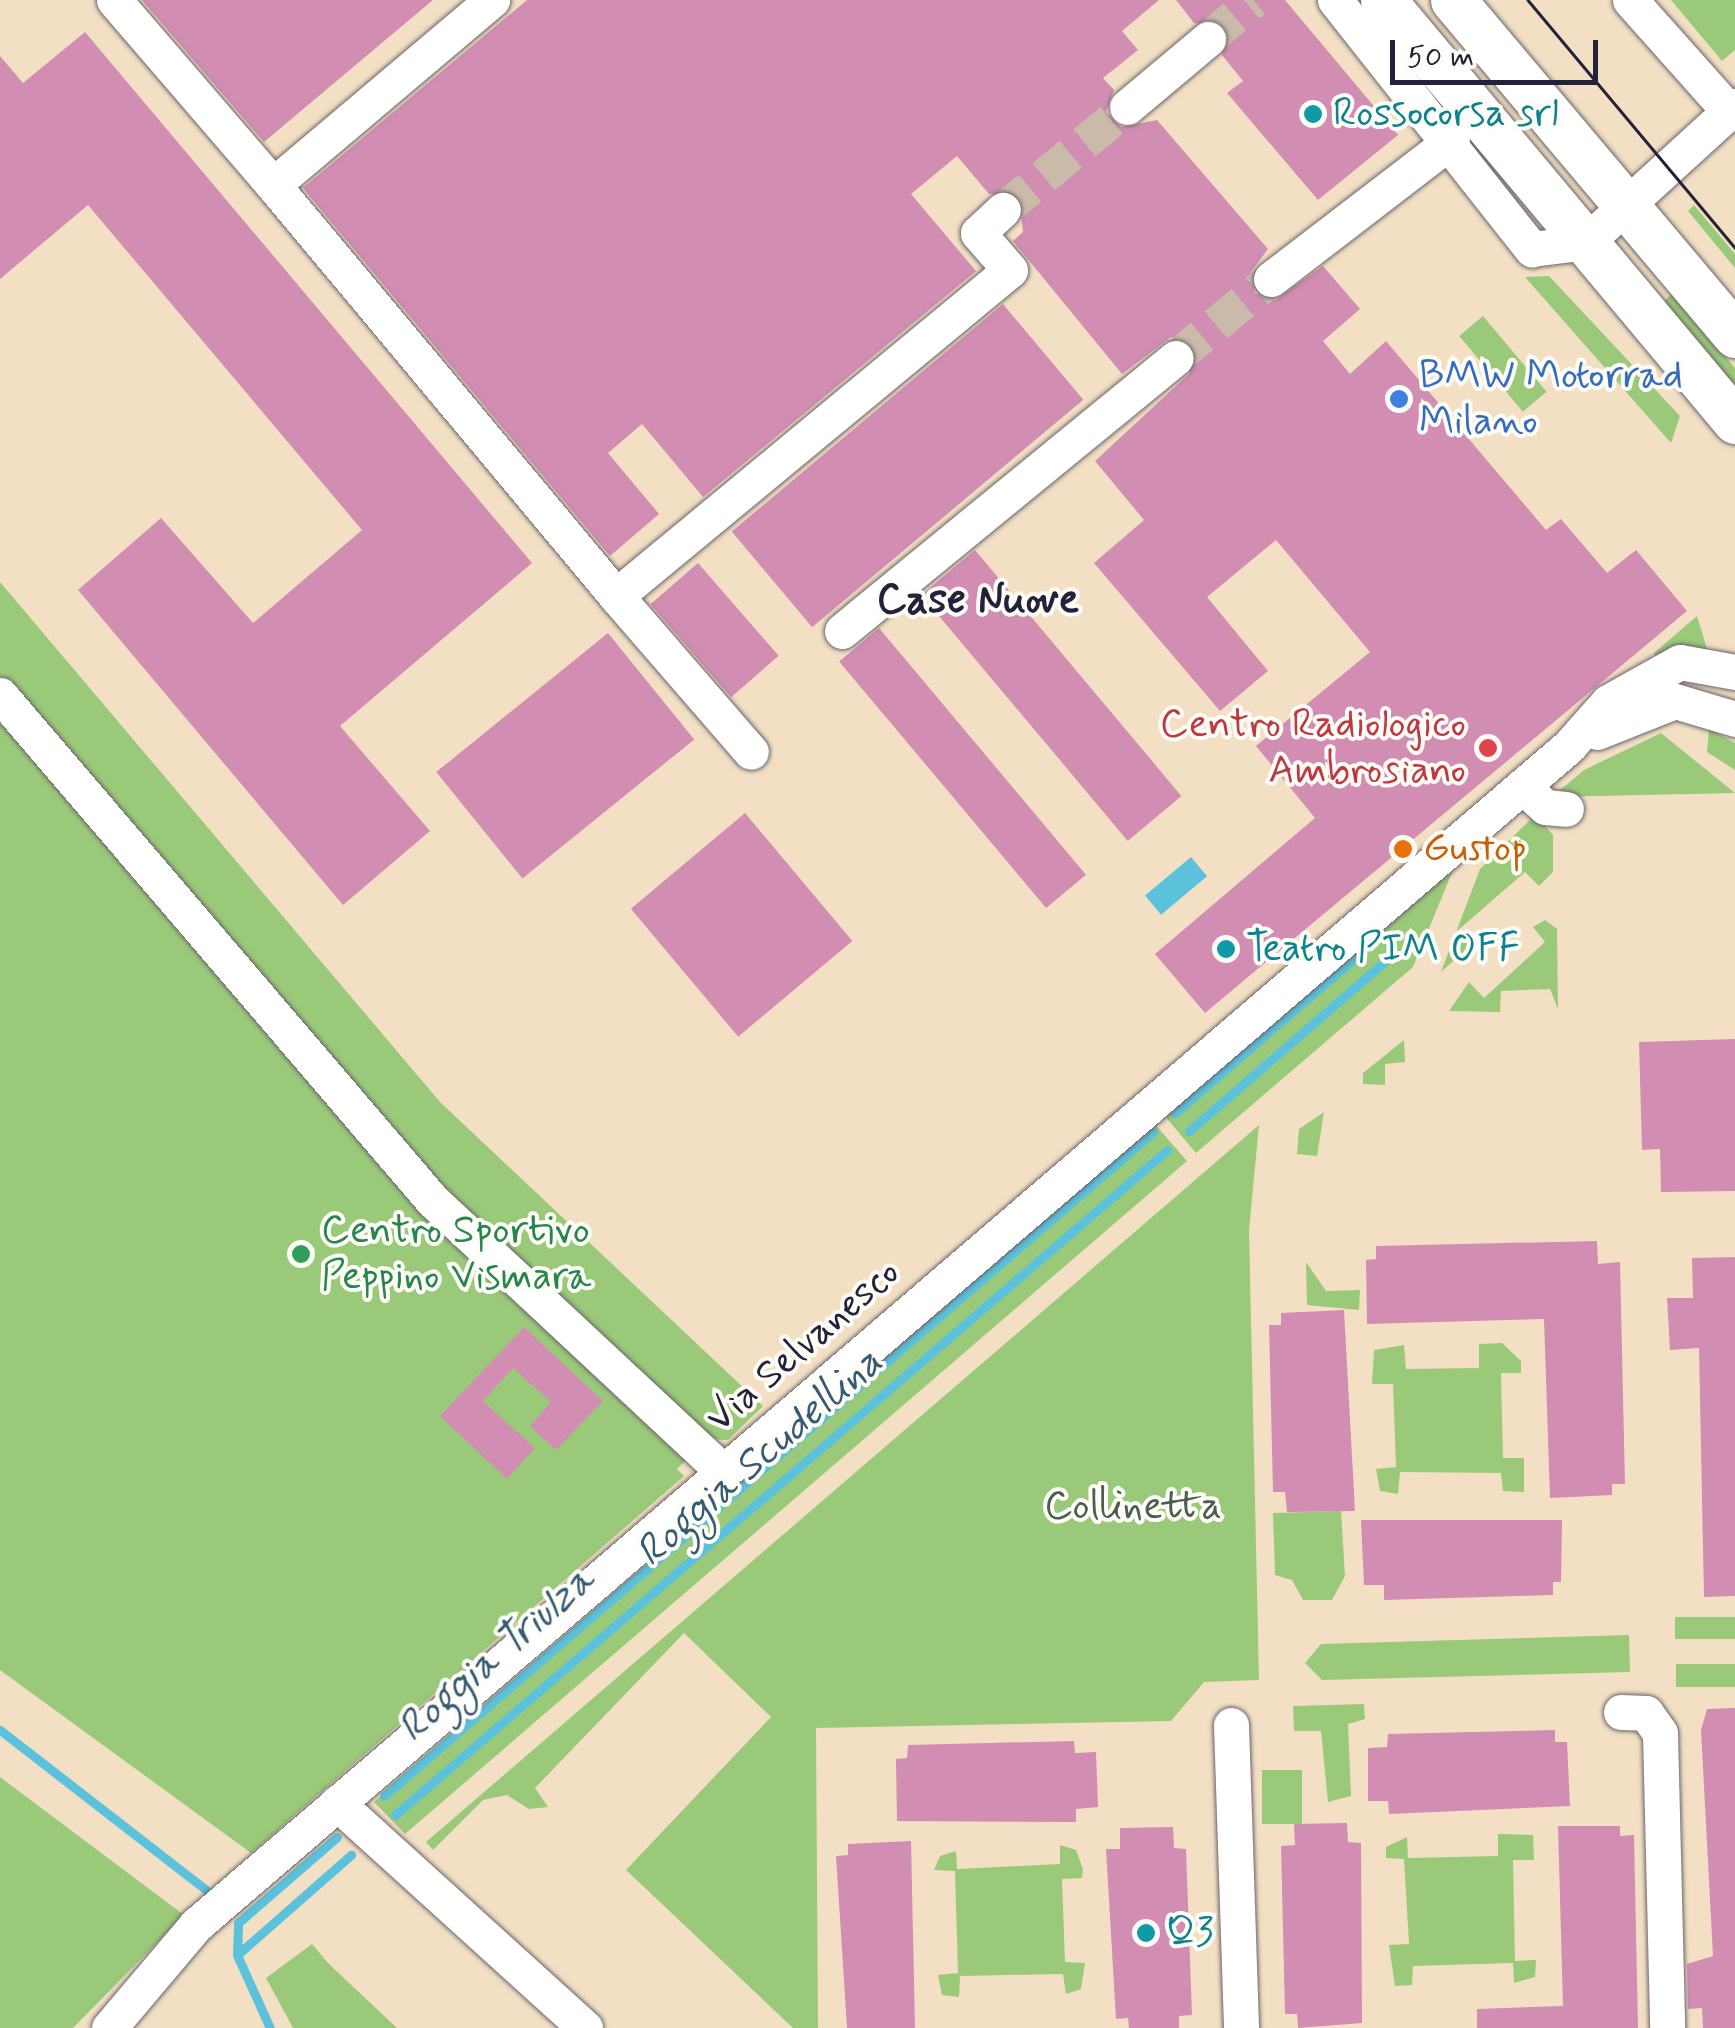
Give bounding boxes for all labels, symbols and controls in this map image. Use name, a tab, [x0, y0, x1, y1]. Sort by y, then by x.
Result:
scale bar	[1395, 20, 1602, 82]
text: 50 m	[1407, 38, 1474, 77]
place label: Rossocorsa srl	[1333, 90, 1559, 138]
marker: Rossocorsa srl	[1302, 103, 1324, 125]
place label: BMW Motorrad Milano	[1419, 352, 1683, 446]
marker: BMW Motorrad Milano	[1388, 388, 1410, 410]
district label: Case Nuove	[878, 576, 1078, 626]
place label: Centro Radiologico Ambrosiano	[1160, 701, 1466, 795]
marker: Centro Radiologico Ambrosiano	[1475, 735, 1501, 761]
place label: Gustop	[1423, 825, 1527, 873]
marker: Gustop	[1392, 838, 1414, 860]
place label: Teatro PIM OFF	[1246, 925, 1521, 973]
marker: Teatro PIM OFF	[1215, 938, 1237, 960]
place label: Centro Sportivo Peppino Vismara	[321, 1207, 606, 1301]
marker: Centro Sportivo Peppino Vismara	[290, 1243, 312, 1265]
street label: Via Selvanesco	[696, 1248, 910, 1444]
water label: Roggia Scudellina	[627, 1337, 893, 1579]
park label: Collinetta	[1044, 1483, 1222, 1531]
water label: Roggia Triulza	[388, 1556, 606, 1754]
place label: Q3	[1166, 1909, 1214, 1957]
marker: Q3	[1135, 1922, 1157, 1944]

